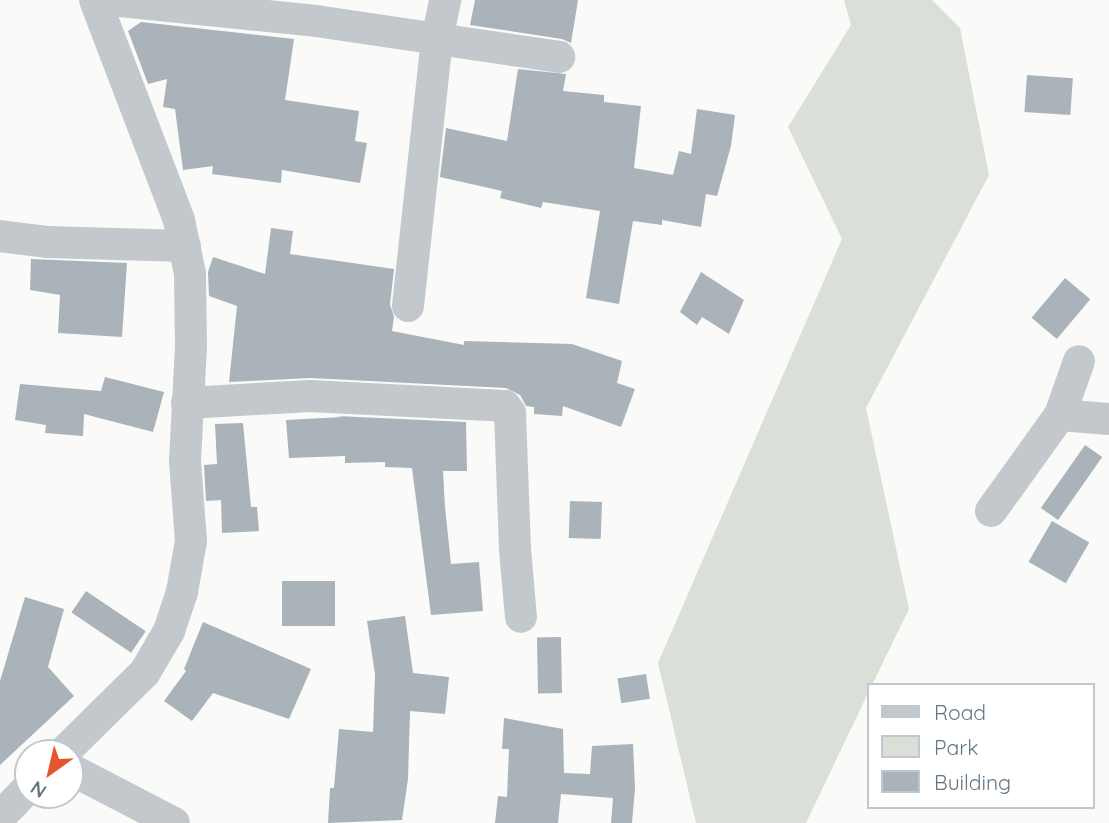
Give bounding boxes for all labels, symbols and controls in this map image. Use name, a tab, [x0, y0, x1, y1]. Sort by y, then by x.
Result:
legend	[867, 683, 1095, 809]
text: Road	[934, 699, 986, 725]
text: Park	[934, 734, 978, 760]
north arrow	[14, 739, 84, 809]
text: Building	[934, 769, 1011, 795]
text: N	[26, 776, 51, 804]

